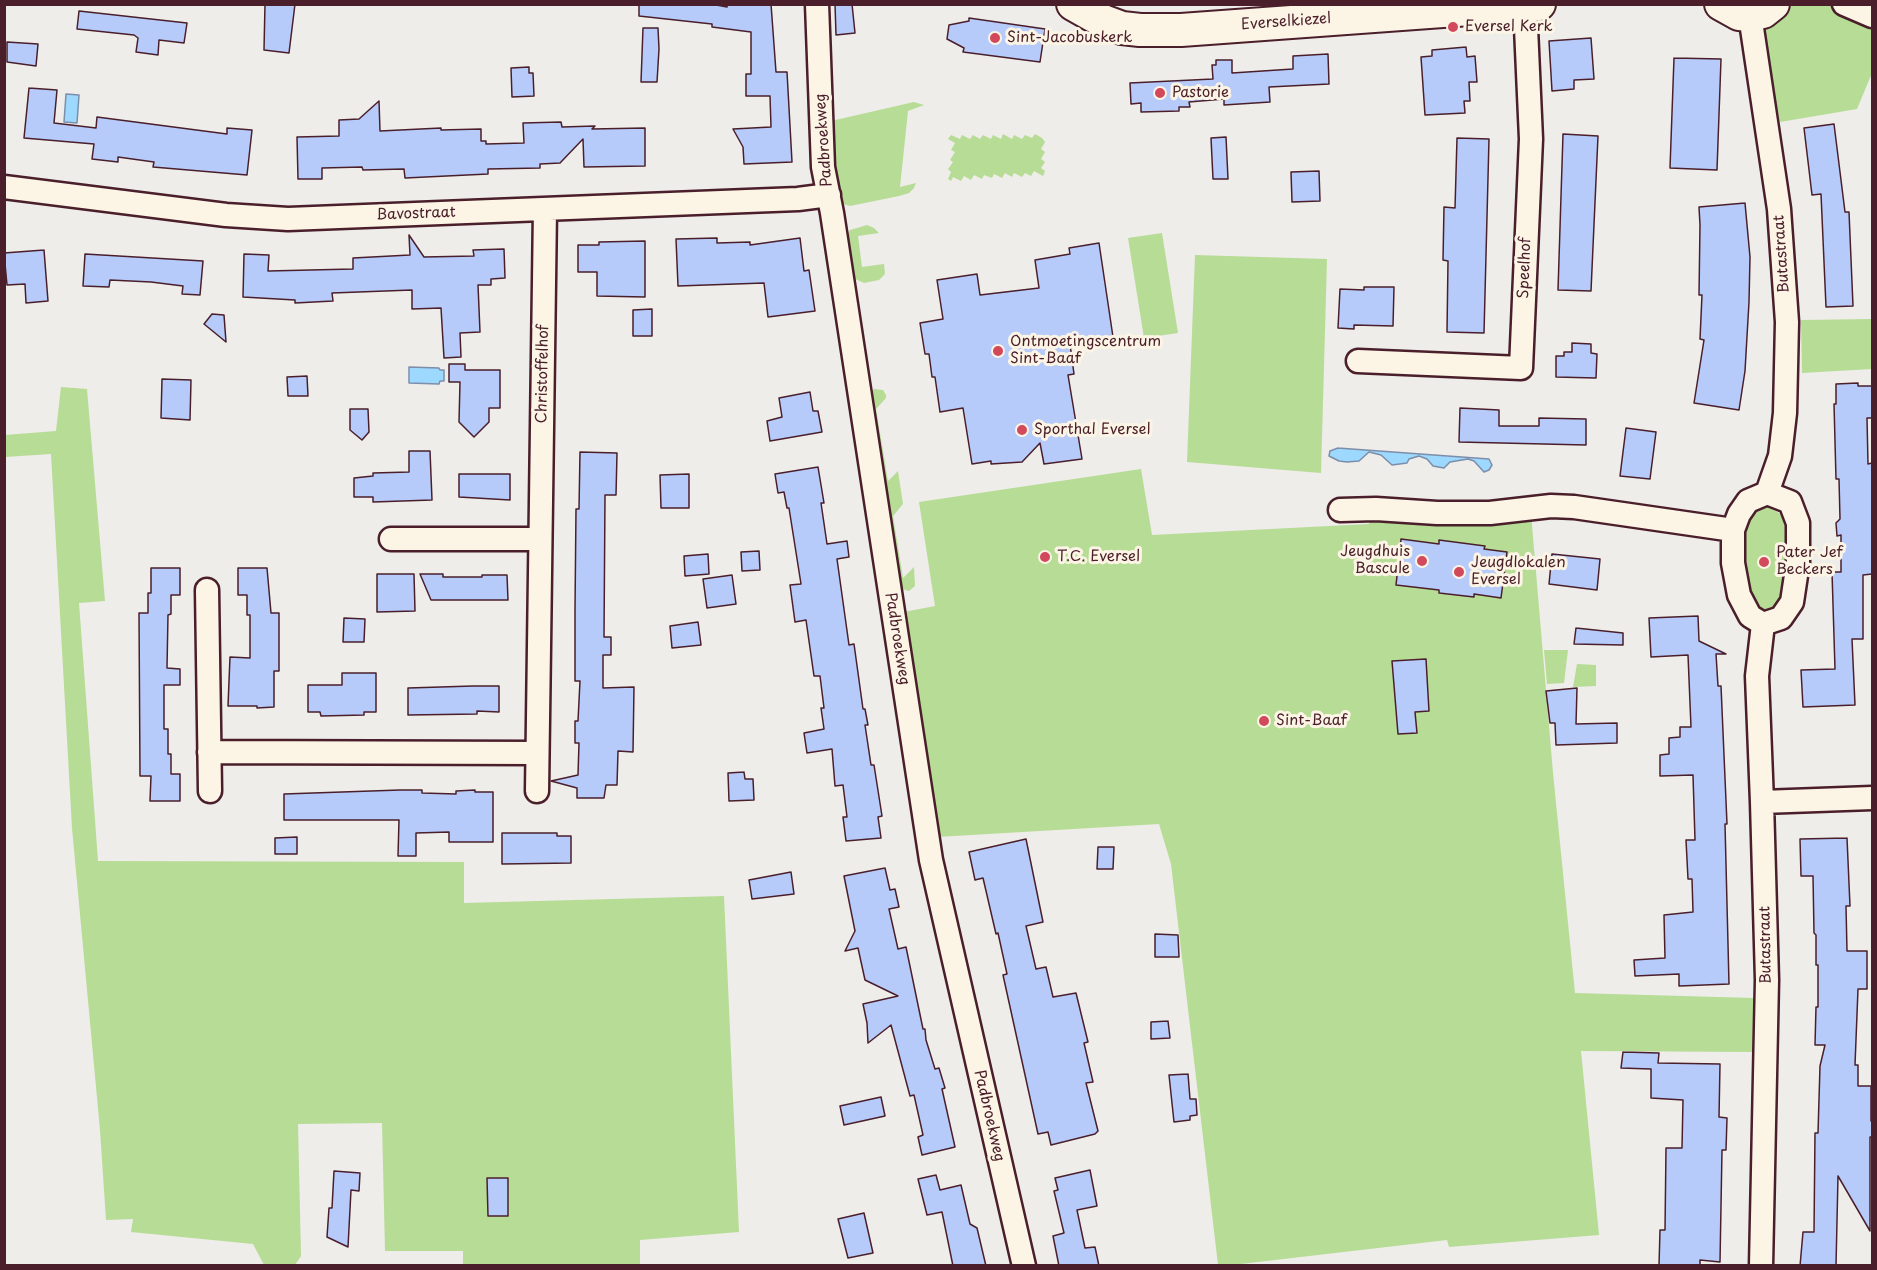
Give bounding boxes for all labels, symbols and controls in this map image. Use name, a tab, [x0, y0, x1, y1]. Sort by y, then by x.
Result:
street label: Everselkiezel	[1240, 10, 1332, 34]
place label: Eversel Kerk	[1465, 18, 1553, 36]
marker: Eversel Kerk	[1446, 20, 1460, 34]
place label: Sint-Jacobuskerk	[1007, 29, 1132, 47]
marker: Sint-Jacobuskerk	[988, 31, 1002, 45]
place label: Pastorie	[1172, 84, 1229, 102]
marker: Pastorie	[1153, 86, 1167, 100]
street label: Padbroekweg	[812, 93, 836, 187]
street label: Bavostraat	[376, 204, 456, 224]
street label: Butastraat	[1770, 214, 1794, 294]
street label: Speelhof	[1515, 237, 1535, 299]
street label: Christoffelhof	[533, 325, 553, 423]
place label: Ontmoetingscentrum Sint-Baaf	[1010, 333, 1161, 368]
marker: Ontmoetingscentrum Sint-Baaf	[991, 344, 1005, 358]
place label: Sporthal Eversel	[1034, 421, 1150, 439]
marker: Sporthal Eversel	[1015, 423, 1029, 437]
place label: Jeugdhuis Bascule	[1340, 543, 1410, 578]
place label: Pater Jef Beckers	[1776, 544, 1843, 579]
place label: T.C. Eversel	[1057, 548, 1140, 566]
marker: T.C. Eversel	[1038, 550, 1052, 564]
marker: Jeugdhuis Bascule	[1415, 554, 1429, 568]
place label: Jeugdlokalen Eversel	[1471, 554, 1566, 589]
marker: Pater Jef Beckers	[1757, 555, 1771, 569]
marker: Jeugdlokalen Eversel	[1452, 565, 1466, 579]
street label: Padbroekweg	[881, 591, 913, 687]
place label: Sint-Baaf	[1276, 712, 1347, 730]
marker: Sint-Baaf	[1257, 714, 1271, 728]
street label: Butastraat	[1756, 906, 1776, 984]
street label: Padbroekweg	[970, 1068, 1008, 1164]

